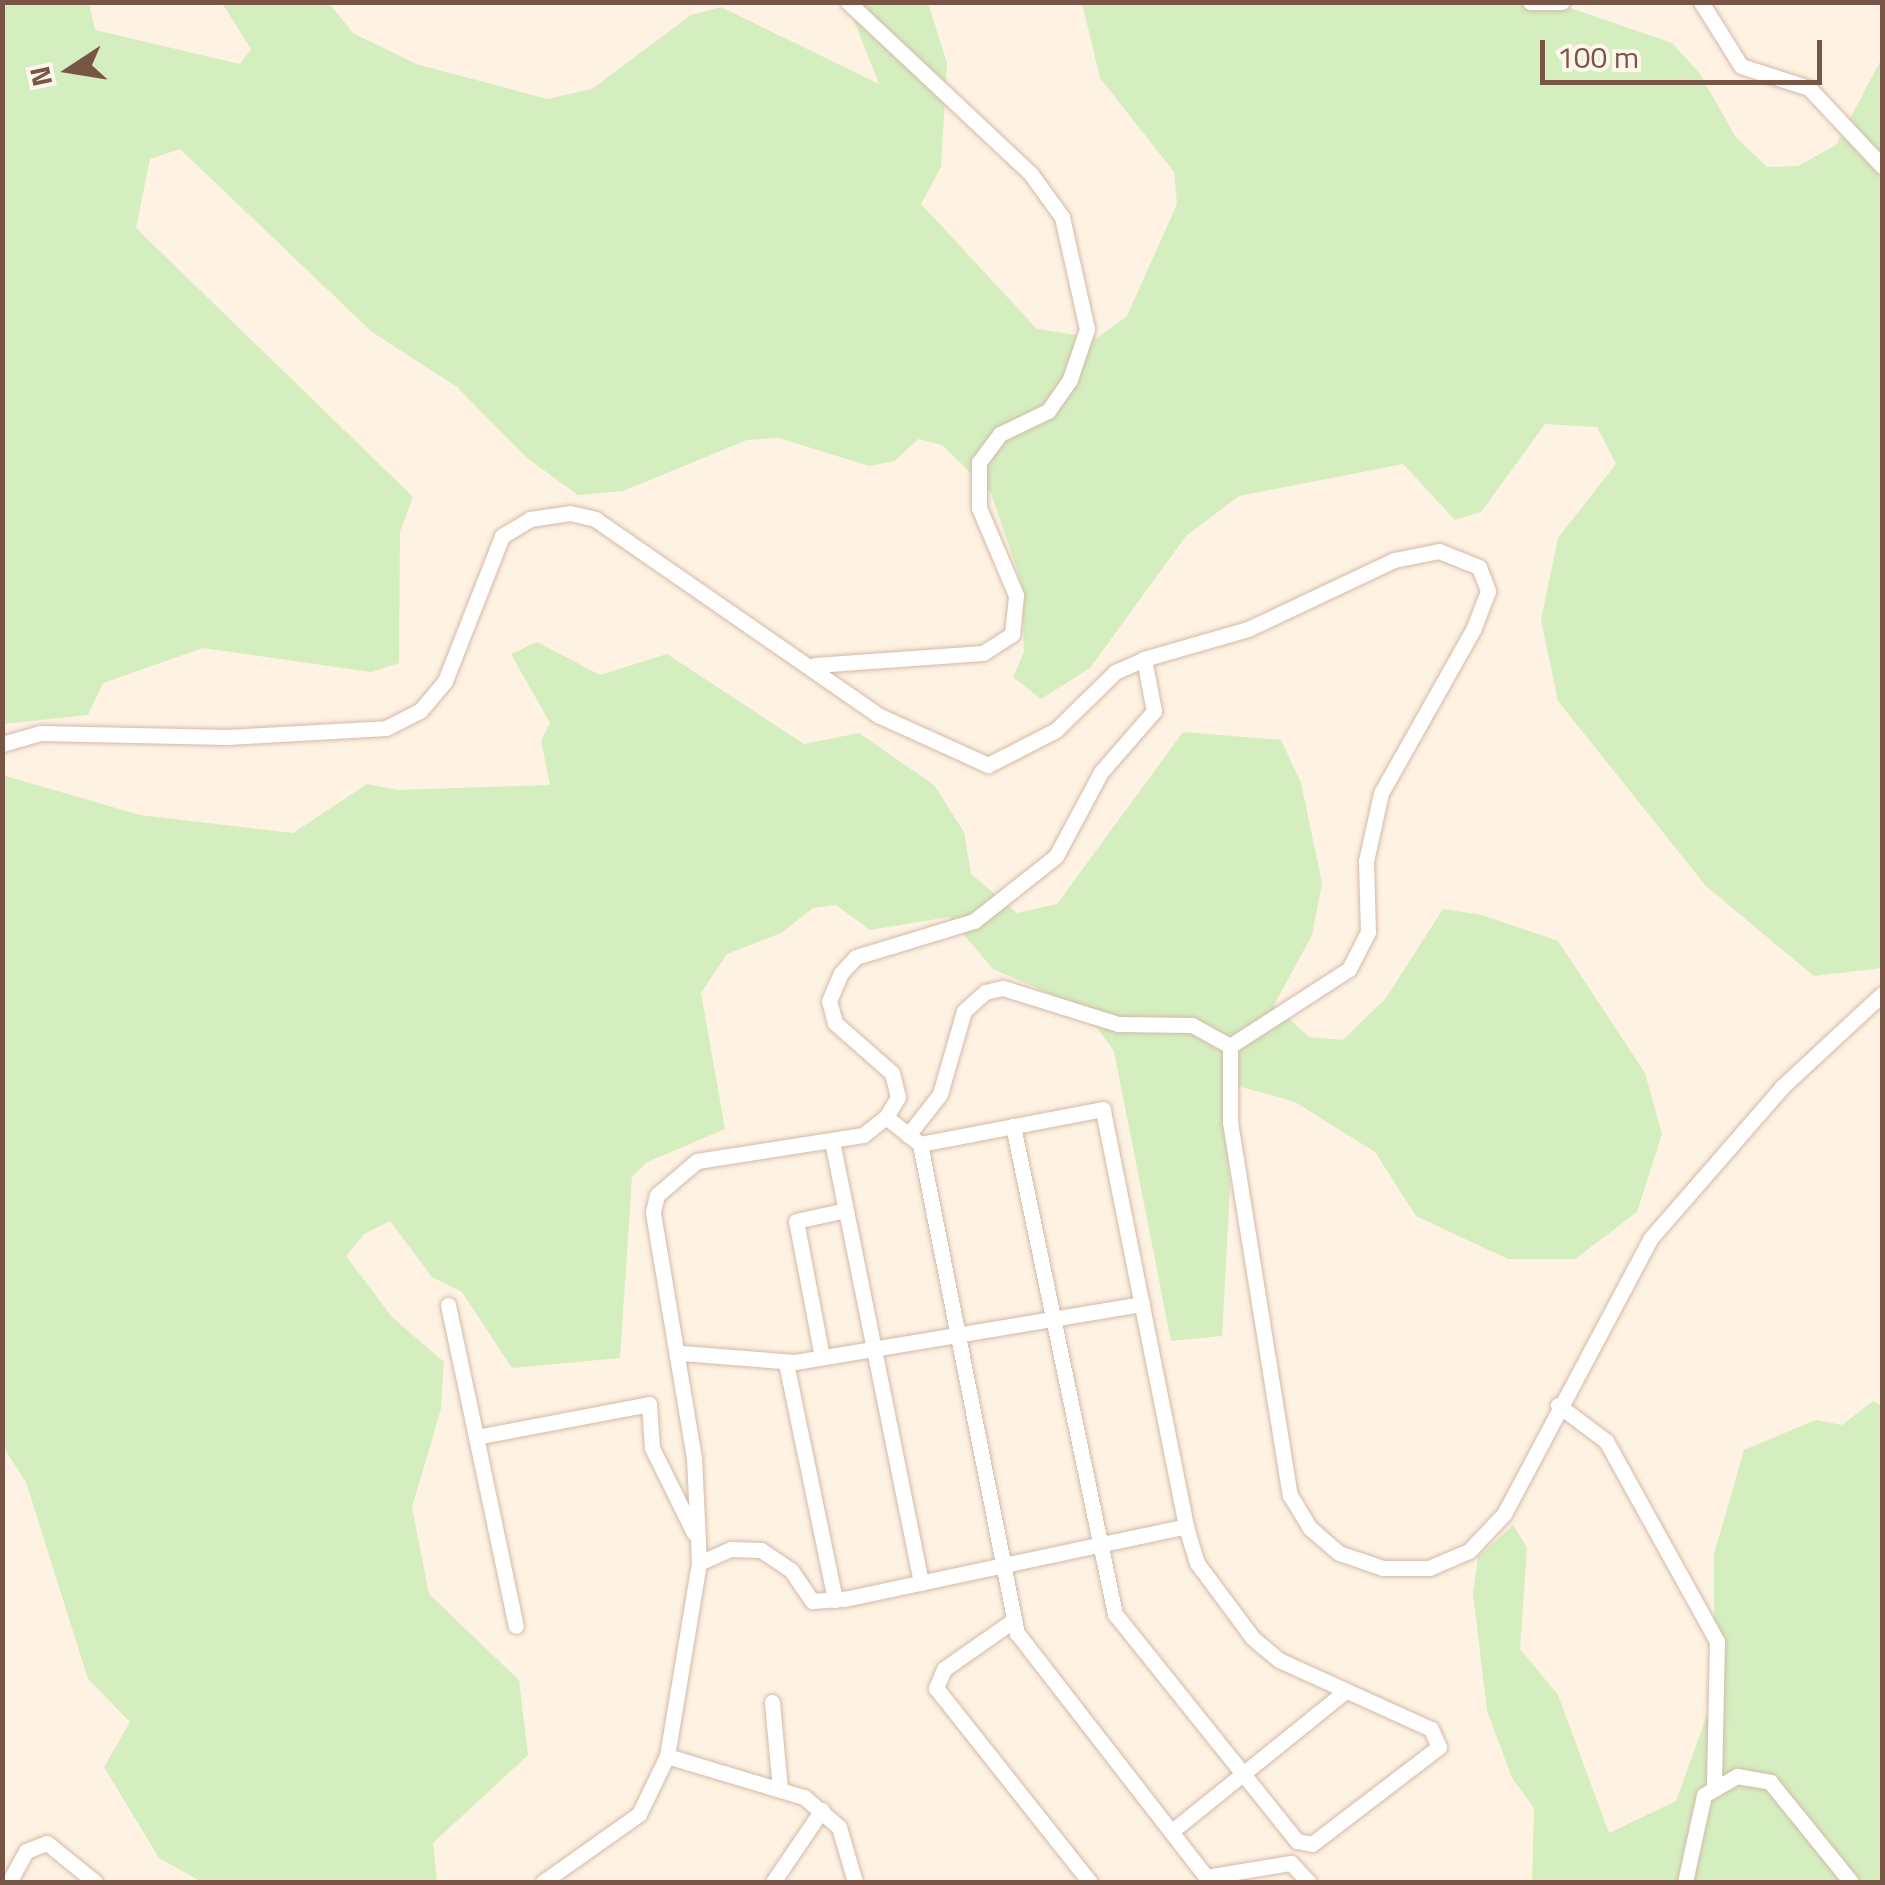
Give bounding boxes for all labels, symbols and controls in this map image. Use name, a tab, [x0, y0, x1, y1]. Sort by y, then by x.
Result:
north arrow	[20, 20, 120, 120]
scale bar	[1545, 20, 1828, 82]
text: 100 m	[1557, 34, 1639, 80]
text: N	[17, 62, 63, 90]

